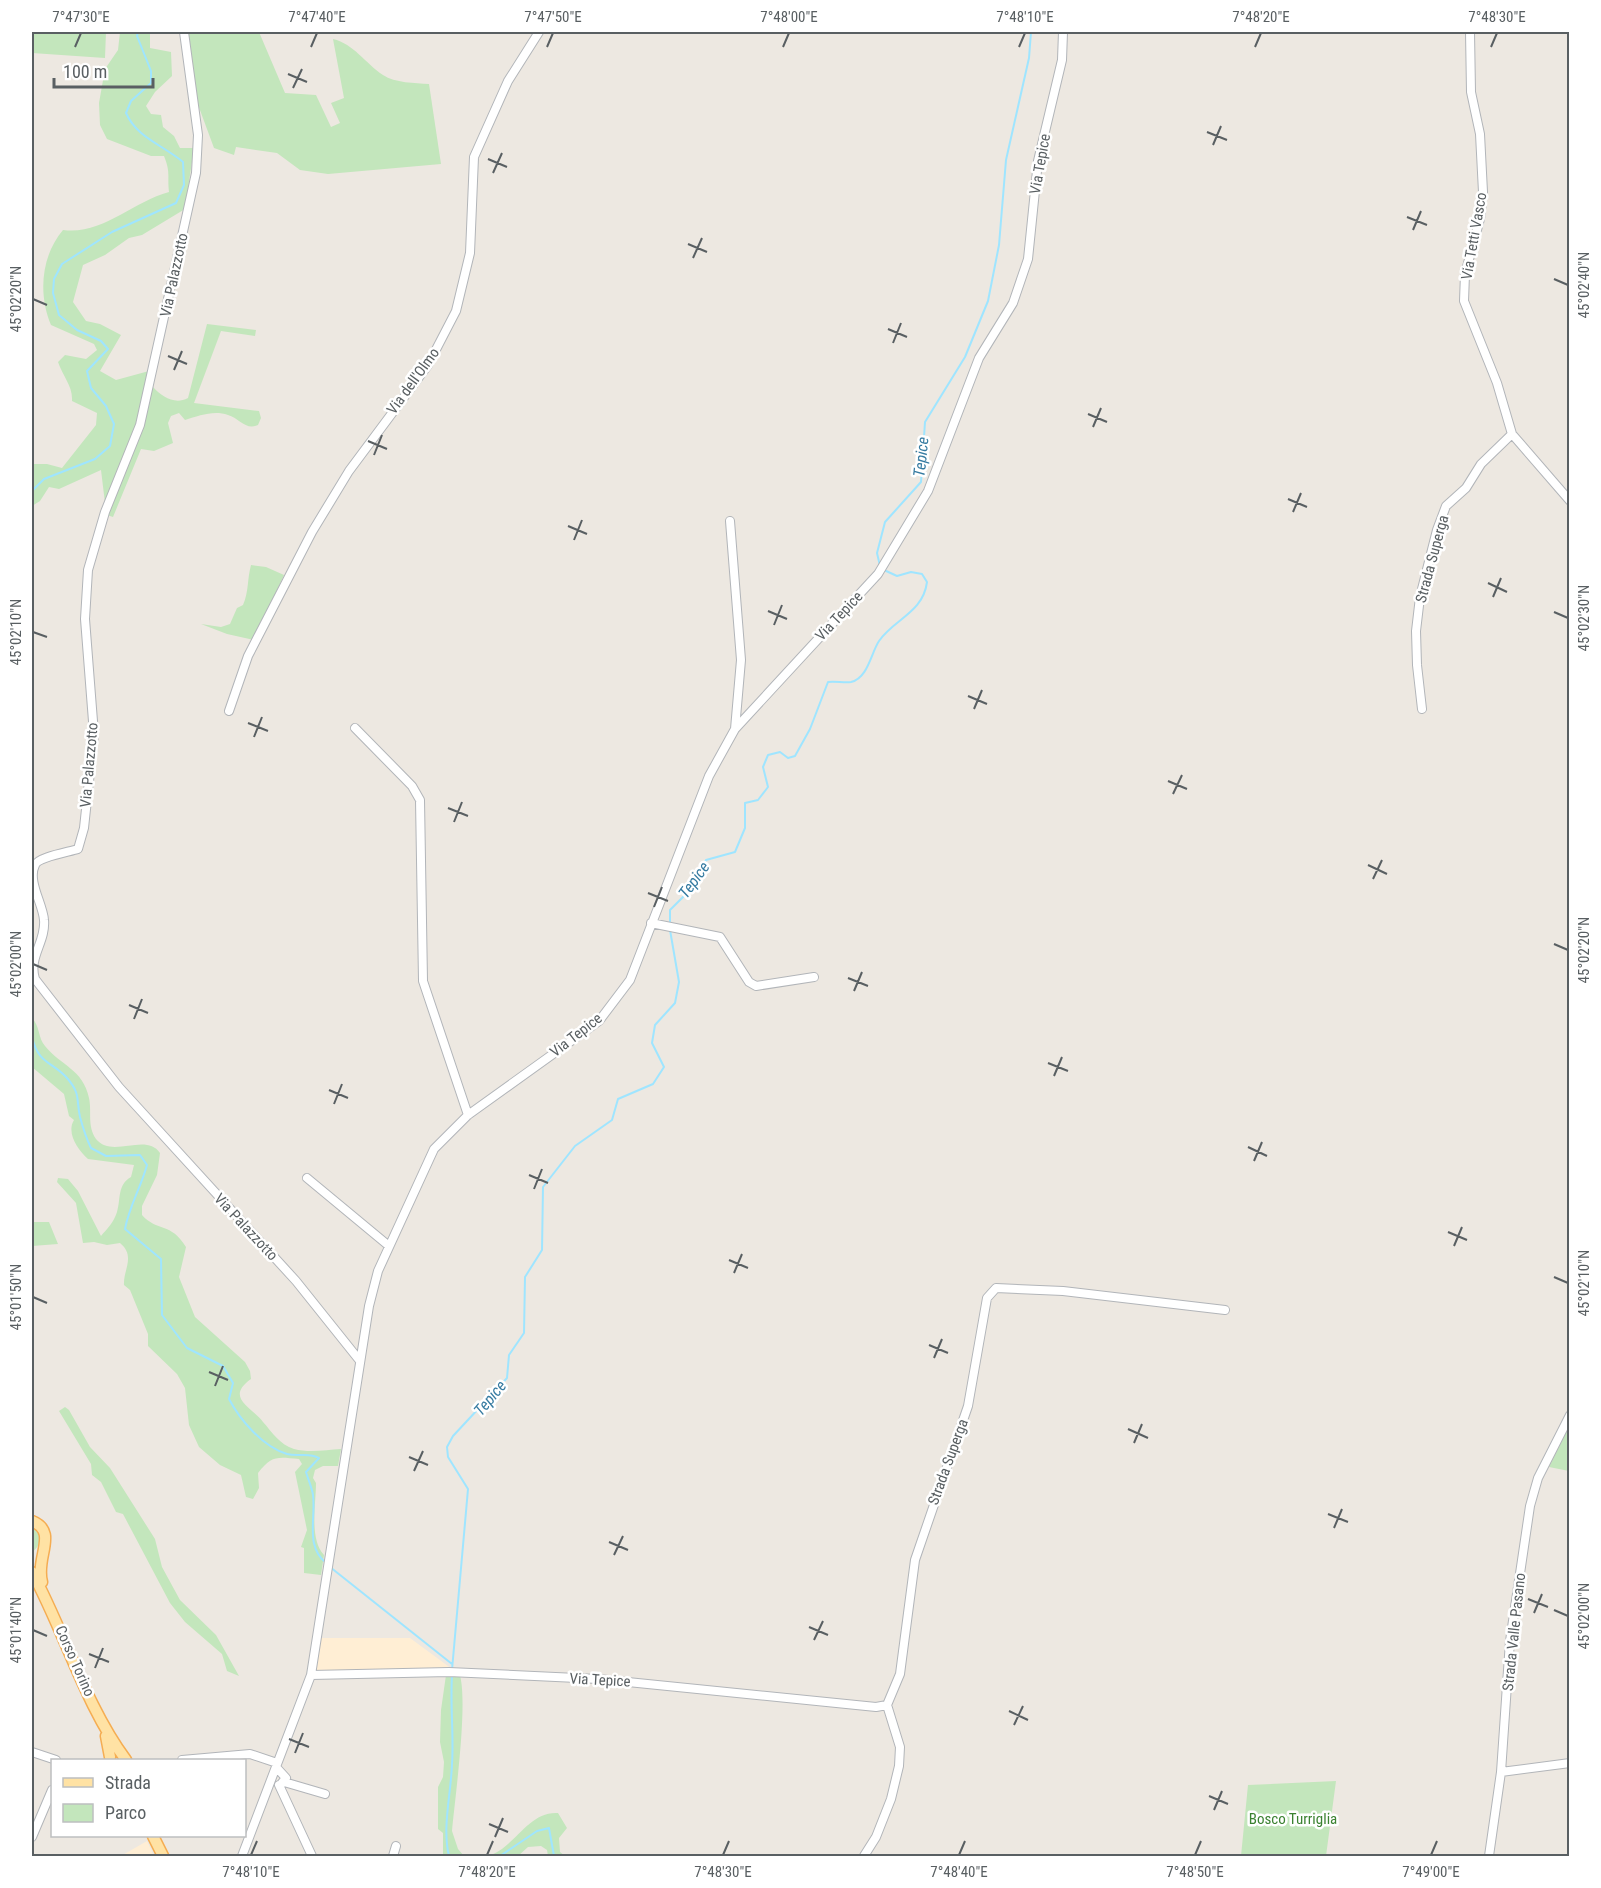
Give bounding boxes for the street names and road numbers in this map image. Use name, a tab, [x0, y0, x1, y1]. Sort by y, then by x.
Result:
street label: Via Tepice	[1026, 132, 1054, 196]
street label: Via Tetti Vasco	[1457, 191, 1491, 281]
street label: Via Palazzotto	[156, 231, 192, 319]
street label: Via dell'Olmo	[383, 344, 443, 418]
street label: Strada Superga	[1412, 513, 1452, 605]
street label: Via Tepice	[812, 588, 866, 644]
street label: Via Palazzotto	[76, 722, 102, 808]
street label: Via Tepice	[546, 1009, 606, 1061]
street label: Via Palazzotto	[210, 1190, 282, 1264]
street label: Strada Superga	[924, 1417, 972, 1507]
street label: Strada Valle Pasano	[1499, 1572, 1529, 1692]
street label: Corso Torino	[51, 1623, 99, 1699]
street label: Via Tepice	[569, 1669, 631, 1691]

